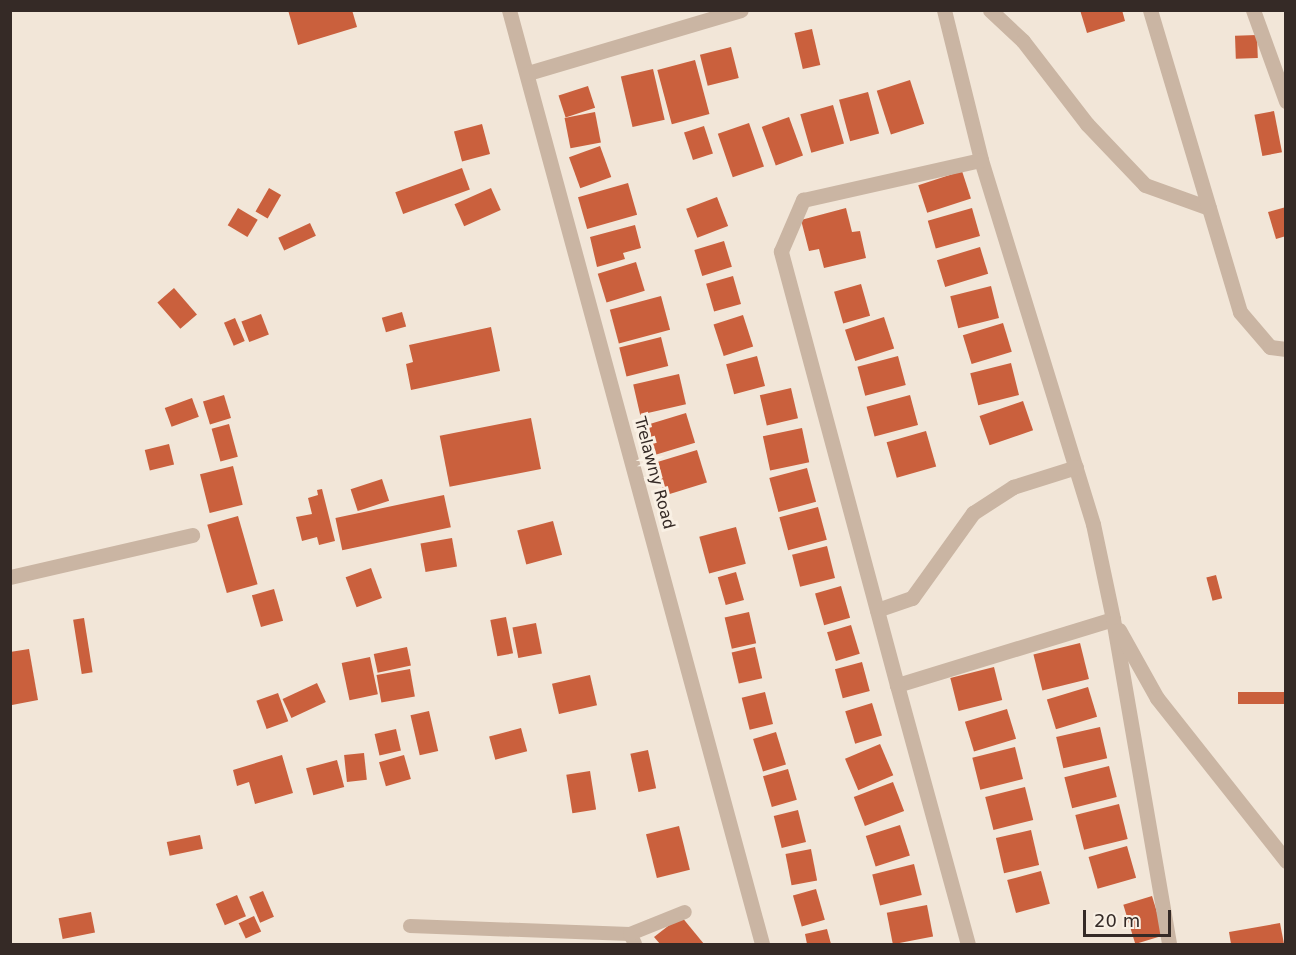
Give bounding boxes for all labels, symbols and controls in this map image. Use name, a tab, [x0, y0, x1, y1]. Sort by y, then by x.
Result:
street label: Trelawny Road	[630, 415, 678, 531]
scale bar	[1086, 898, 1174, 936]
text: 20 m	[1094, 910, 1140, 931]

